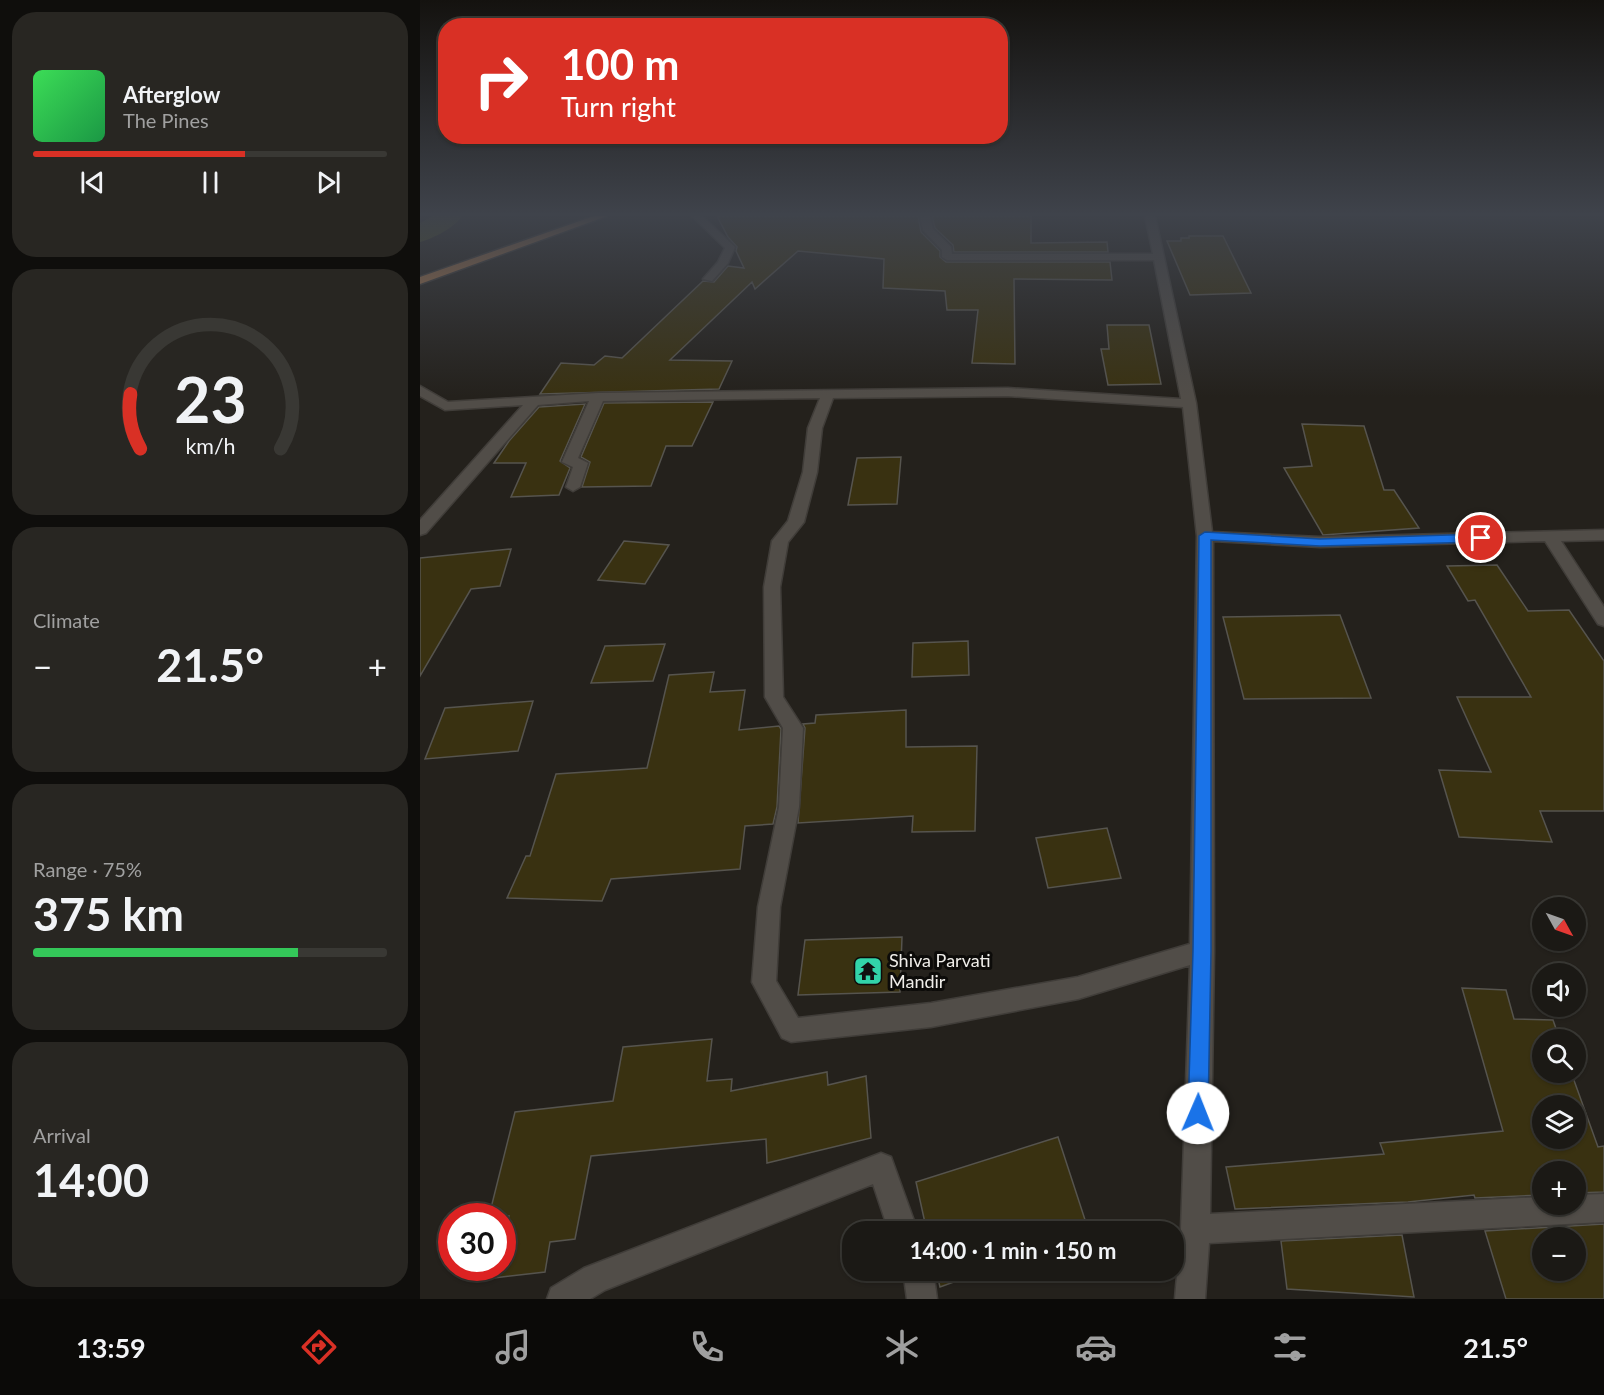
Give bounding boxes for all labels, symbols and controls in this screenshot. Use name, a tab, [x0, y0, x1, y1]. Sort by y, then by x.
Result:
text: 100 m	[561, 39, 679, 89]
icon: right	[462, 42, 540, 120]
text: Afterglow	[123, 81, 220, 108]
text: Turn right	[561, 90, 676, 123]
text: The Pines	[123, 108, 209, 132]
icon: previous	[76, 166, 109, 199]
icon: pause	[194, 166, 227, 199]
icon: next	[312, 166, 345, 199]
text: 23	[174, 361, 246, 436]
text: km/h	[185, 434, 235, 460]
pin	[1455, 512, 1506, 563]
icon: arrive	[1464, 521, 1497, 554]
text: Climate	[33, 608, 100, 632]
text: 21.5°	[156, 638, 264, 692]
text: −	[33, 646, 52, 686]
text: +	[368, 646, 387, 686]
text: Range · 75%	[33, 857, 142, 881]
text: 375 km	[33, 887, 184, 941]
north arrow	[1532, 897, 1586, 951]
map controls	[1532, 897, 1586, 1281]
place label: Shiva Parvati Mandir	[889, 949, 991, 992]
temple icon: Shiva Parvati Mandir	[852, 955, 884, 987]
button: sound	[1532, 963, 1586, 1017]
button: search	[1532, 1029, 1586, 1083]
position arrow	[1166, 1081, 1230, 1145]
button: layers	[1532, 1095, 1586, 1149]
text: Arrival	[33, 1123, 91, 1147]
text: 14:00	[33, 1153, 149, 1207]
button: +	[1532, 1161, 1586, 1215]
speed limit sign: 30	[438, 1203, 516, 1281]
button: −	[1532, 1227, 1586, 1281]
text: 14:00 · 1 min · 150 m	[910, 1237, 1116, 1264]
icon: directions	[298, 1326, 340, 1368]
icon: music	[492, 1326, 534, 1368]
icon: phone	[686, 1326, 728, 1368]
icon: climate	[881, 1326, 923, 1368]
icon: car	[1075, 1326, 1117, 1368]
icon: filters	[1269, 1326, 1311, 1368]
text: 13:59	[76, 1331, 146, 1364]
text: 21.5°	[1463, 1331, 1528, 1364]

